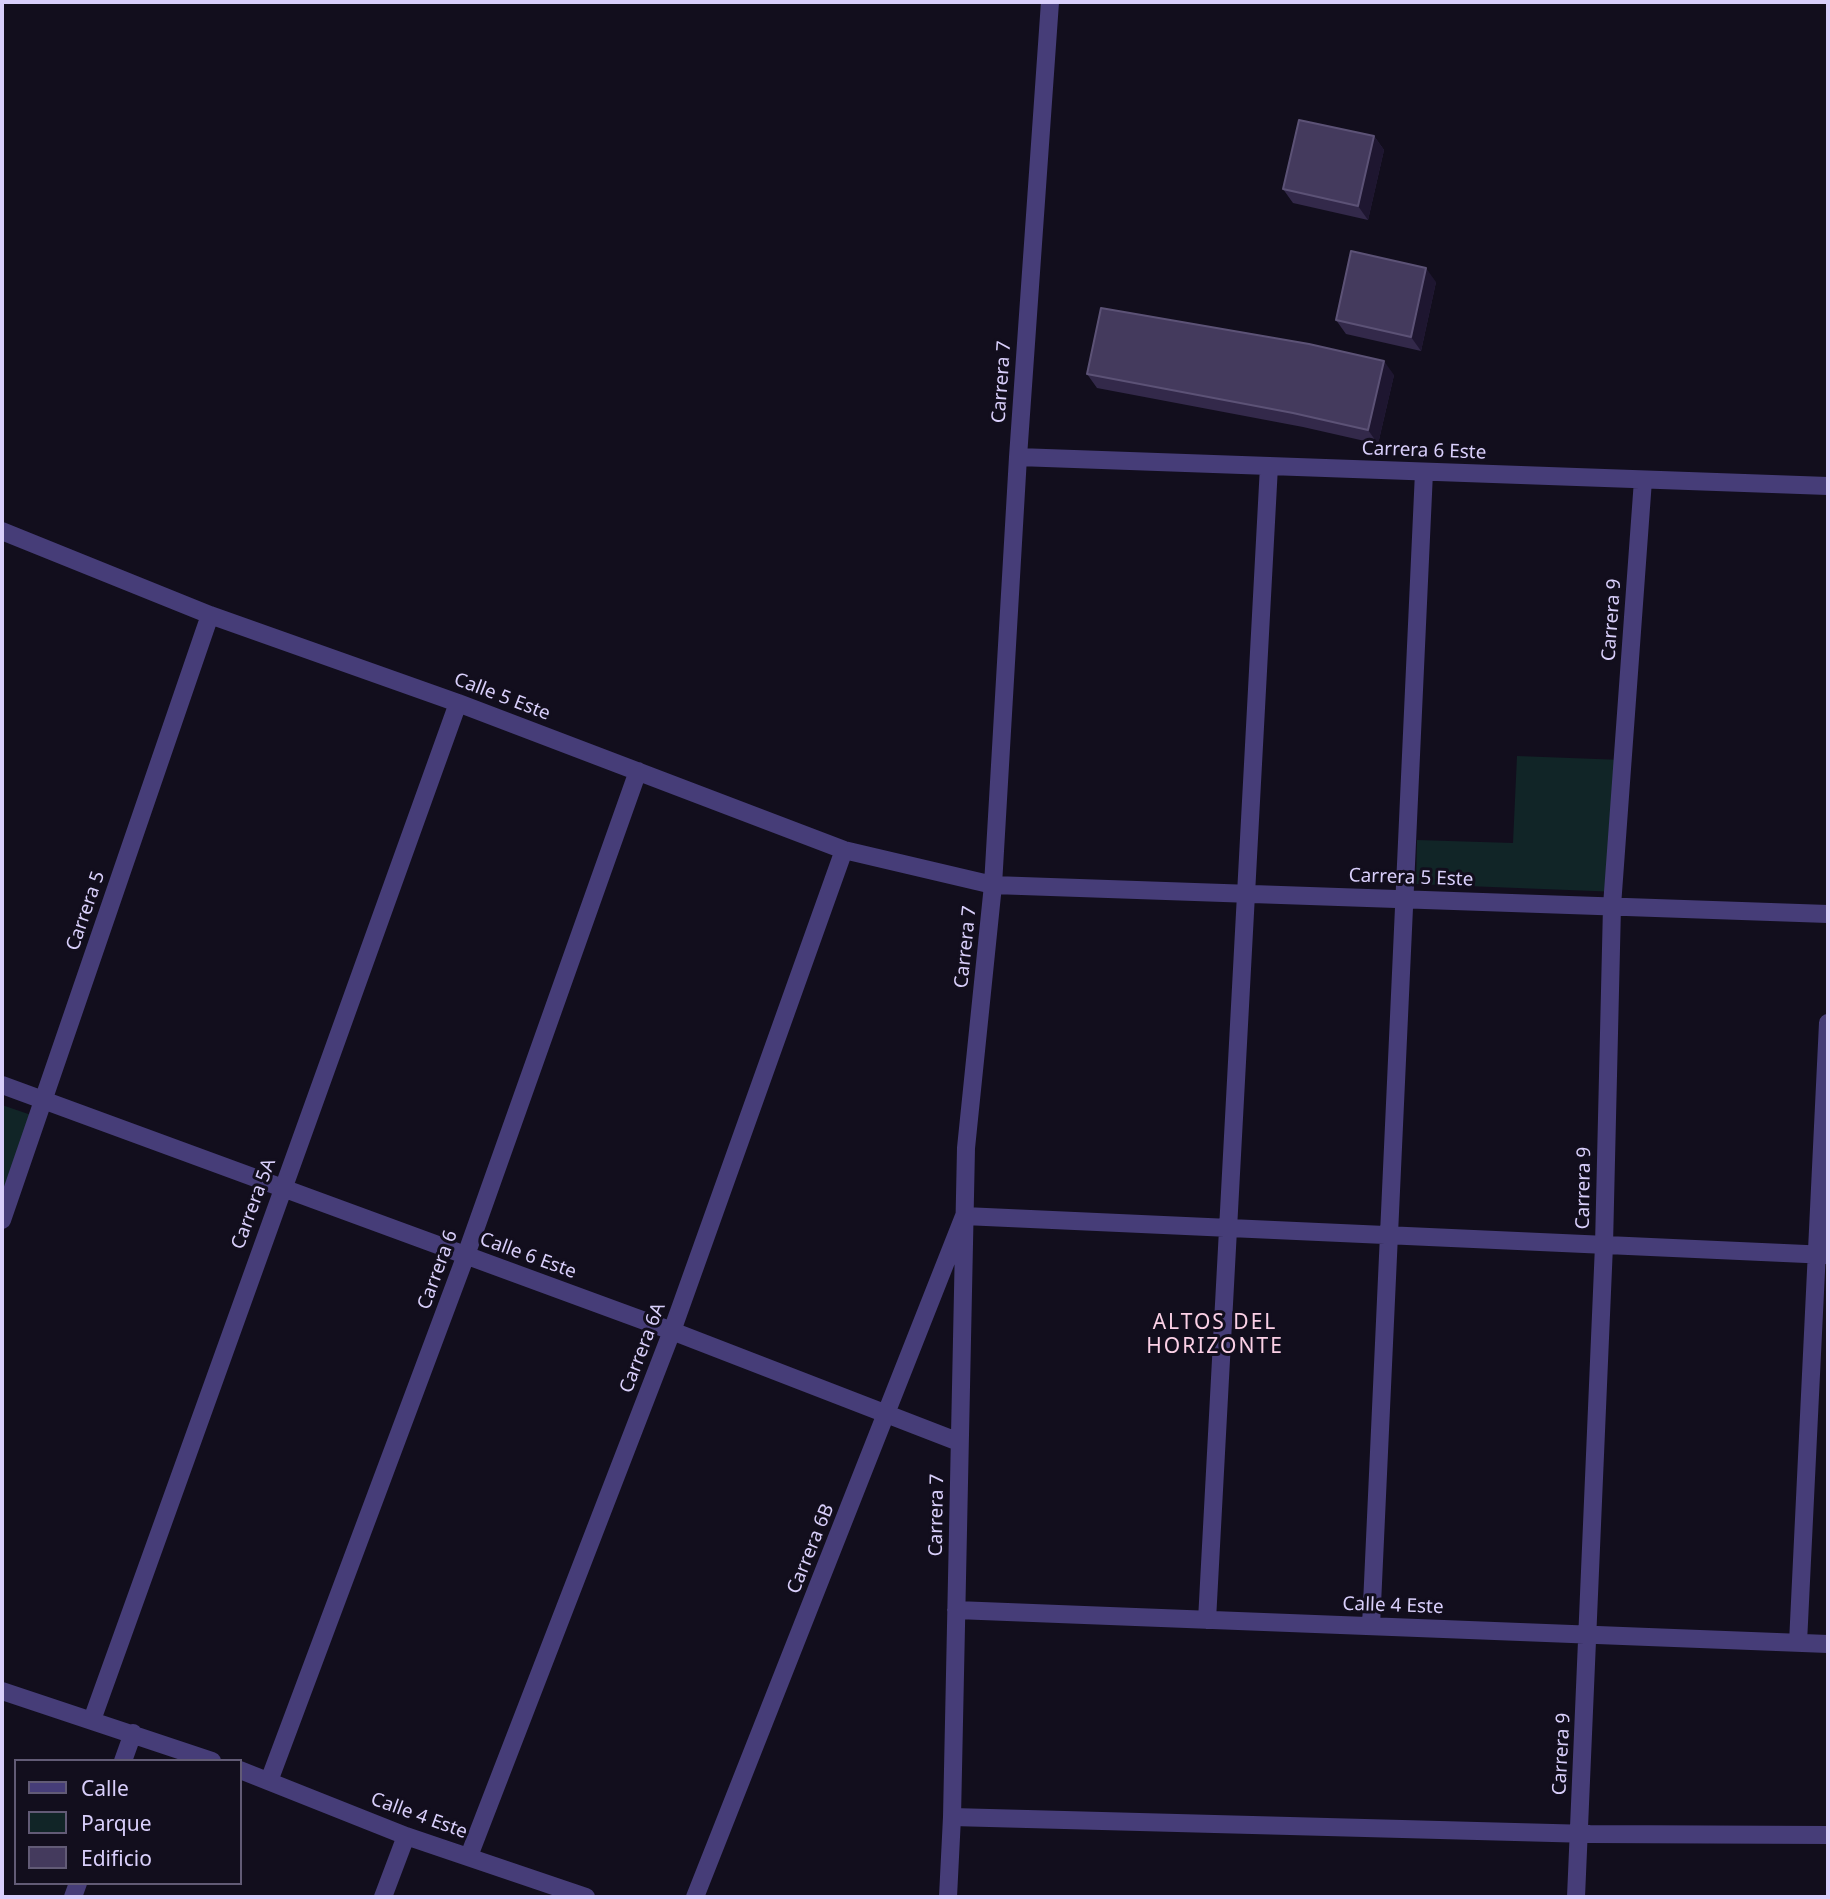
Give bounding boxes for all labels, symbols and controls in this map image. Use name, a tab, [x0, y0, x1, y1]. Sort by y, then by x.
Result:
street label: Carrera 7	[988, 340, 1016, 424]
street label: Carrera 6 Este	[1361, 437, 1487, 465]
street label: Carrera 9	[1598, 578, 1626, 662]
street label: Calle 5 Este	[451, 668, 553, 726]
street label: Carrera 5 Este	[1348, 864, 1474, 892]
street label: Carrera 5	[62, 868, 110, 954]
street label: Carrera 7	[950, 905, 982, 989]
street label: Carrera 9	[1572, 1146, 1596, 1230]
street label: Carrera 5A	[227, 1156, 281, 1252]
street label: Carrera 6	[413, 1227, 463, 1313]
street label: Calle 6 Este	[477, 1228, 579, 1284]
street label: Carrera 6A	[615, 1300, 671, 1396]
district label: ALTOS DEL HORIZONTE	[1147, 1310, 1283, 1360]
street label: Carrera 7	[925, 1473, 949, 1557]
street label: Carrera 6B	[783, 1501, 839, 1597]
street label: Calle 4 Este	[1342, 1593, 1444, 1619]
street label: Carrera 9	[1548, 1712, 1576, 1796]
legend	[14, 1759, 242, 1885]
text: Calle	[81, 1774, 129, 1802]
street label: Calle 4 Este	[368, 1788, 470, 1844]
text: Parque	[81, 1809, 151, 1837]
text: Edificio	[81, 1844, 152, 1872]

